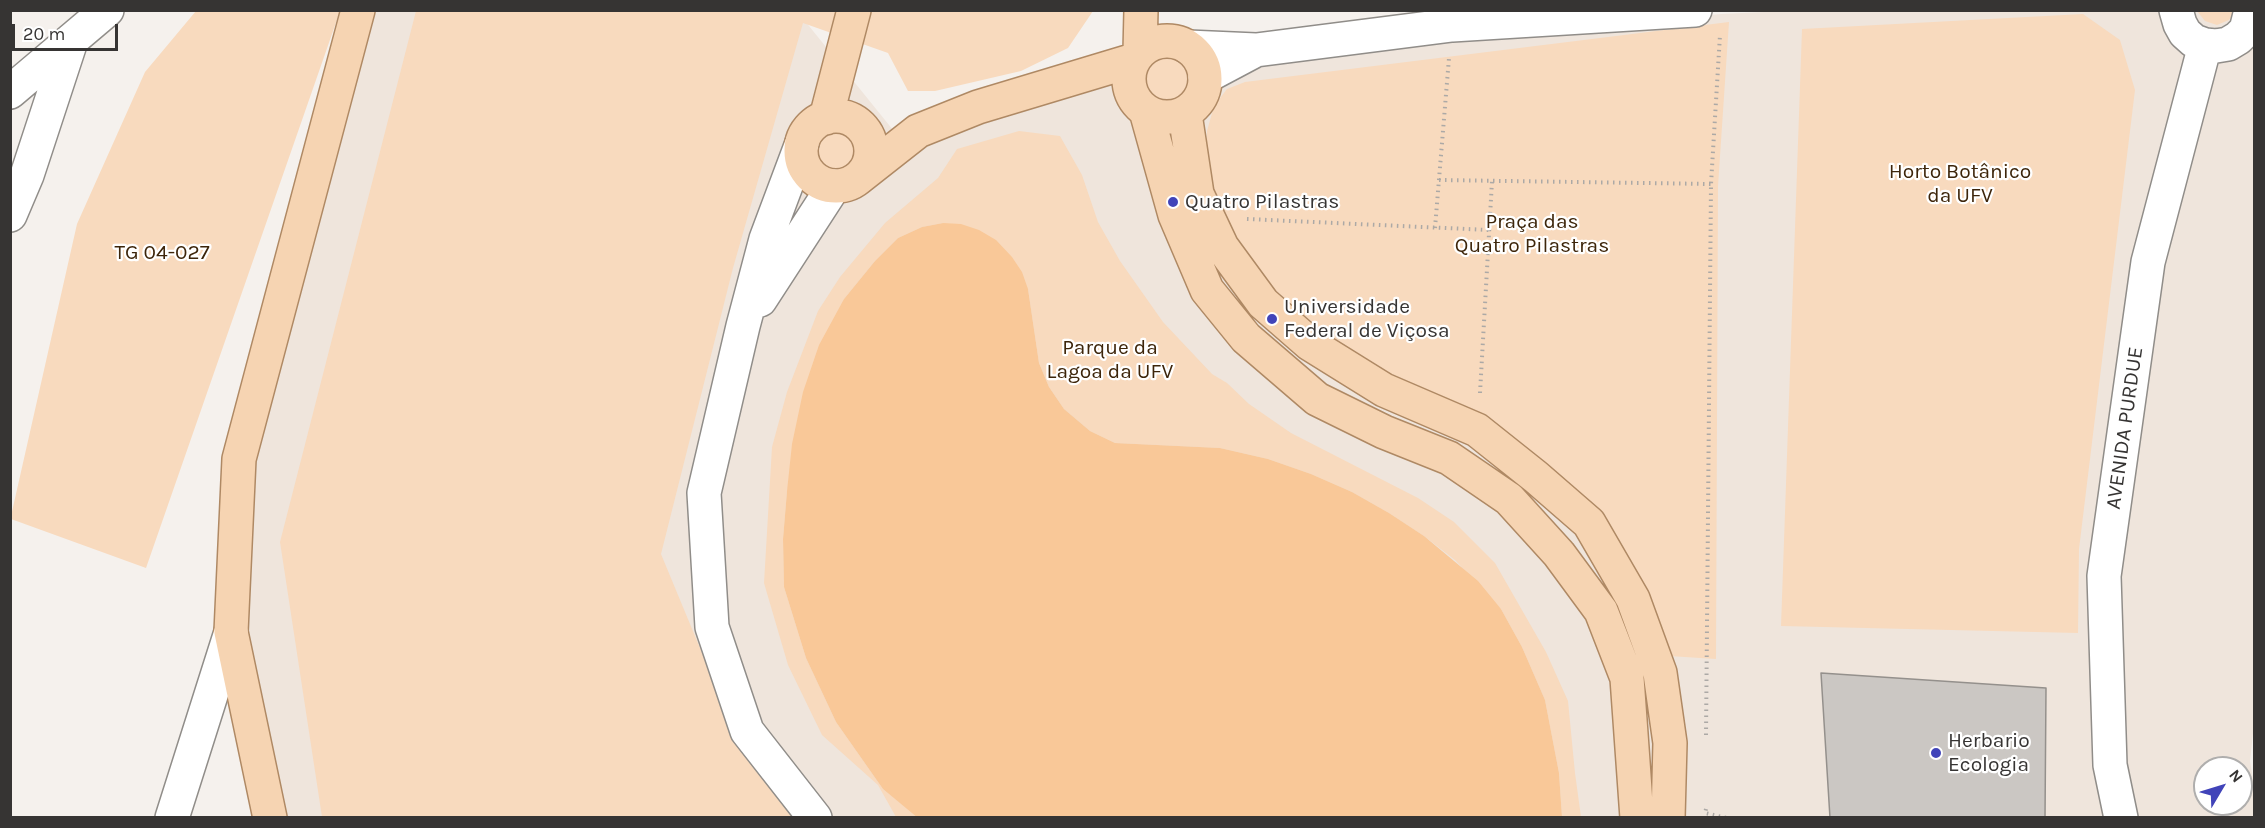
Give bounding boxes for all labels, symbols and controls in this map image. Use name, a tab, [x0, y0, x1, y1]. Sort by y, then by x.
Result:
scale bar	[15, 12, 122, 50]
text: 20 m	[23, 23, 65, 45]
park label: Horto Botânico da UFV	[1889, 159, 2031, 209]
place label: Quatro Pilastras	[1185, 189, 1339, 215]
marker: Quatro Pilastras	[1166, 195, 1180, 209]
park label: Praça das Quatro Pilastras	[1455, 209, 1609, 259]
park label: TG 04-027	[114, 240, 210, 266]
place label: Universidade Federal de Viçosa	[1284, 294, 1450, 344]
marker: Universidade Federal de Viçosa	[1265, 312, 1279, 326]
park label: Parque da Lagoa da UFV	[1047, 335, 1173, 385]
street label: AVENIDA PURDUE	[2101, 345, 2149, 511]
place label: Herbario Ecologia	[1948, 728, 2030, 778]
marker: Herbario Ecologia	[1929, 746, 1943, 760]
north arrow	[2193, 756, 2253, 816]
text: N	[2225, 765, 2247, 786]

